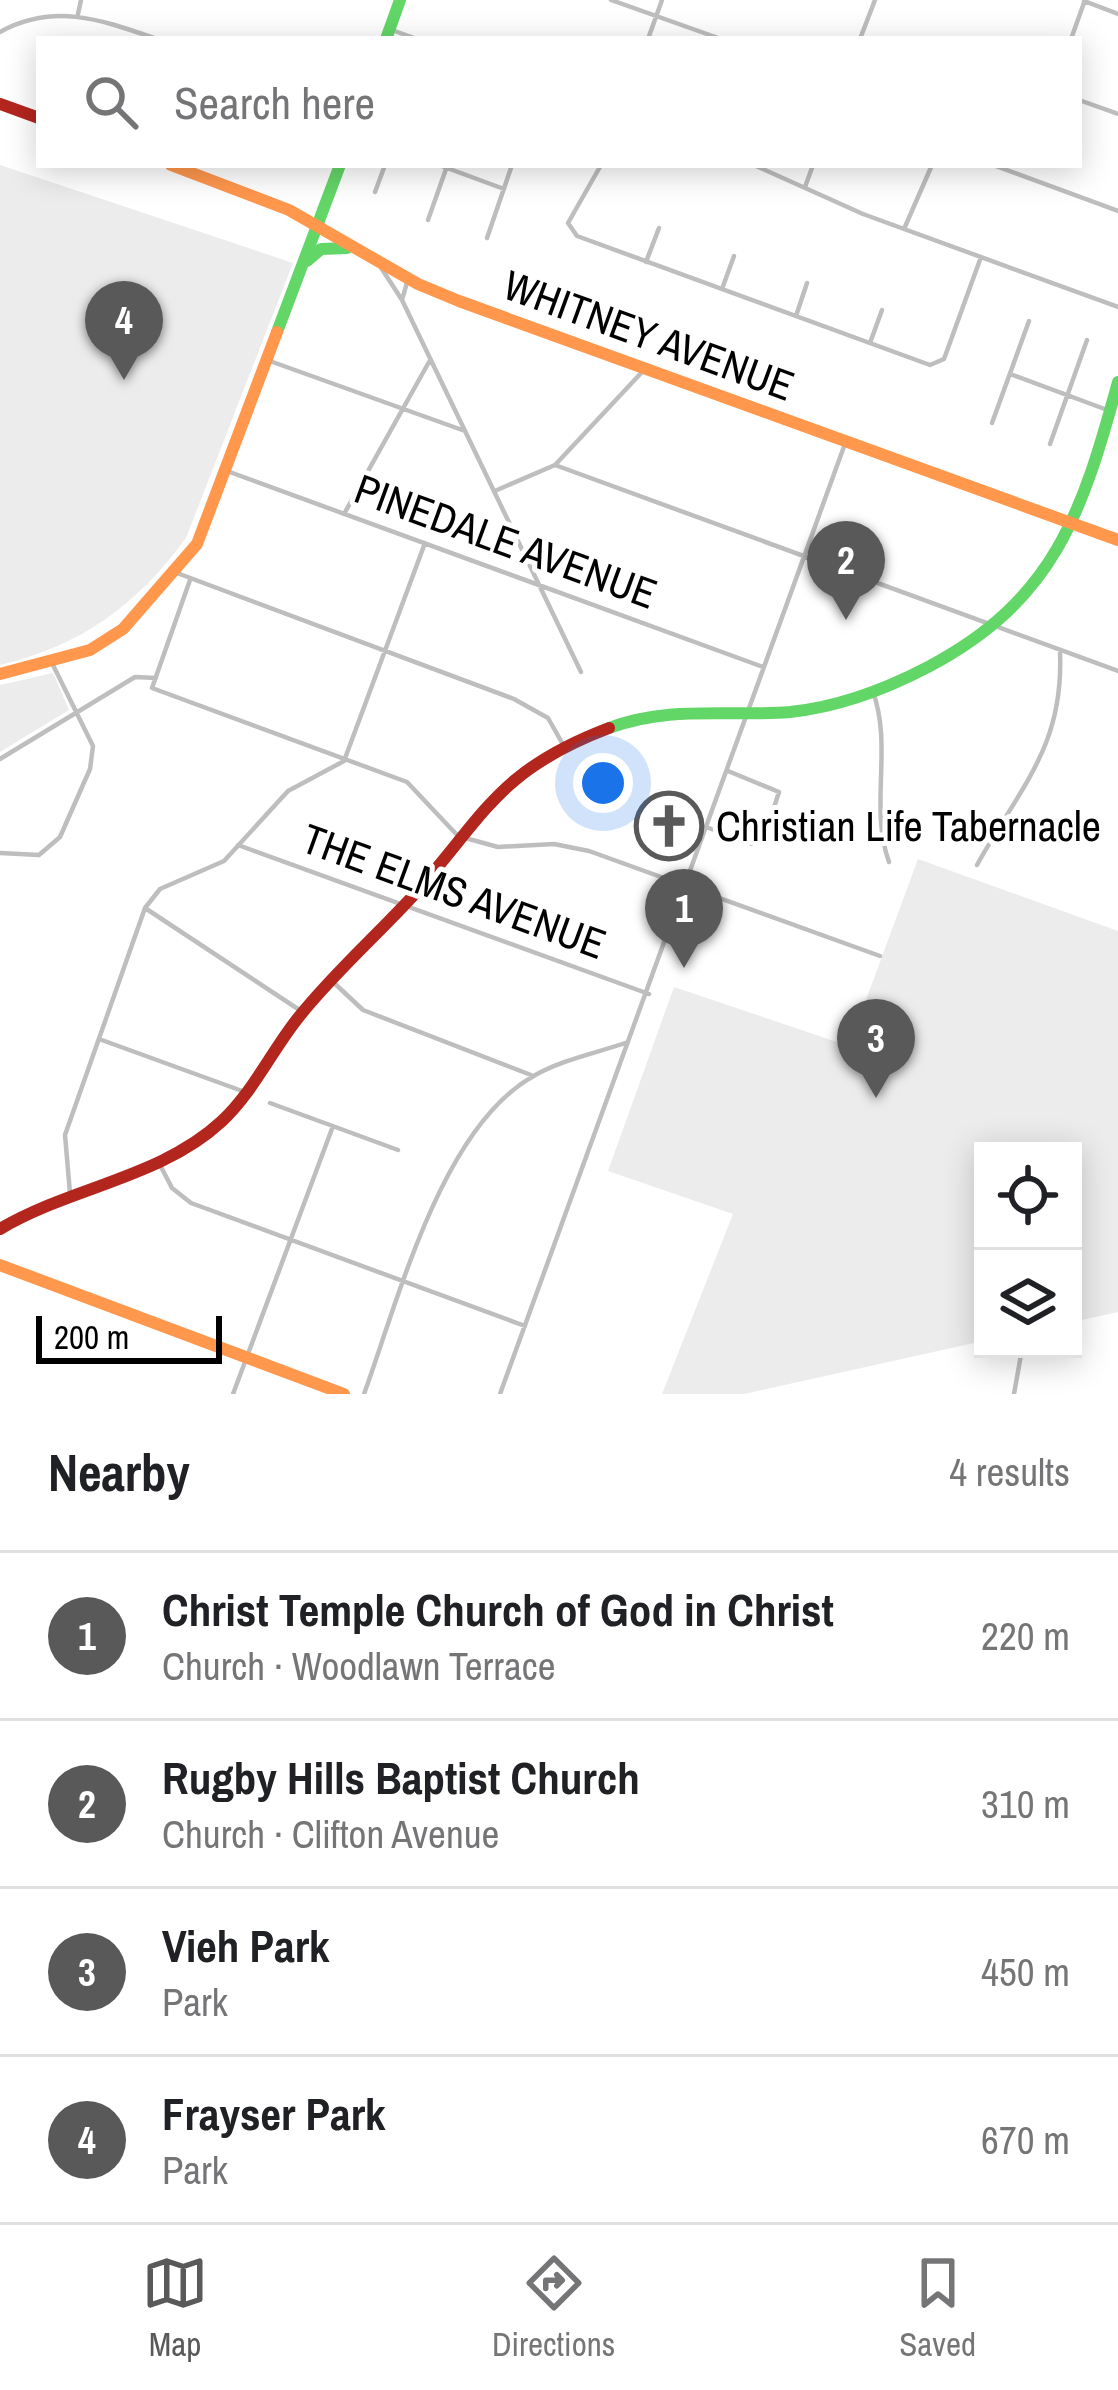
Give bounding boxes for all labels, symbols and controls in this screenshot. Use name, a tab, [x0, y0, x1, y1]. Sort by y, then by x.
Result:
search box	[36, 36, 1082, 168]
icon: search	[78, 69, 144, 135]
text: Search here	[174, 72, 375, 133]
street label: WHITNEY AVENUE	[496, 257, 802, 413]
pin: 4	[85, 281, 163, 380]
street label: PINEDALE AVENUE	[347, 460, 665, 622]
pin: 2	[807, 521, 885, 620]
your location	[573, 753, 633, 813]
church icon: Christian Life Tabernacle	[634, 791, 704, 861]
place label: Christian Life Tabernacle	[716, 798, 1101, 854]
street label: THE ELMS AVENUE	[295, 810, 613, 972]
pin: 1	[645, 869, 723, 968]
pin: 3	[837, 999, 915, 1098]
map controls	[974, 1142, 1082, 1358]
button: locate	[974, 1142, 1082, 1250]
button: layers	[974, 1250, 1082, 1358]
scale bar	[36, 1310, 222, 1363]
text: 200 m	[54, 1315, 129, 1359]
text: Nearby	[48, 1438, 190, 1507]
text: 4 results	[949, 1446, 1070, 1498]
text: Christ Temple Church of God in Christ	[162, 1579, 834, 1640]
text: 1	[78, 1610, 96, 1662]
text: 220 m	[981, 1610, 1070, 1662]
text: Church · Woodlawn Terrace	[162, 1640, 555, 1692]
text: Rugby Hills Baptist Church	[162, 1747, 640, 1808]
text: 2	[78, 1778, 96, 1830]
text: 310 m	[981, 1778, 1070, 1830]
text: Church · Clifton Avenue	[162, 1808, 499, 1860]
text: Vieh Park	[162, 1915, 330, 1976]
text: 3	[78, 1946, 96, 1998]
text: 450 m	[981, 1946, 1070, 1998]
text: Park	[162, 1976, 228, 2028]
text: Frayser Park	[162, 2083, 386, 2144]
text: 4	[78, 2114, 96, 2166]
text: 670 m	[981, 2114, 1070, 2166]
text: Park	[162, 2144, 228, 2196]
tab: Map	[142, 2250, 208, 2366]
tab: Directions	[492, 2250, 615, 2366]
tab: Saved	[899, 2250, 976, 2366]

